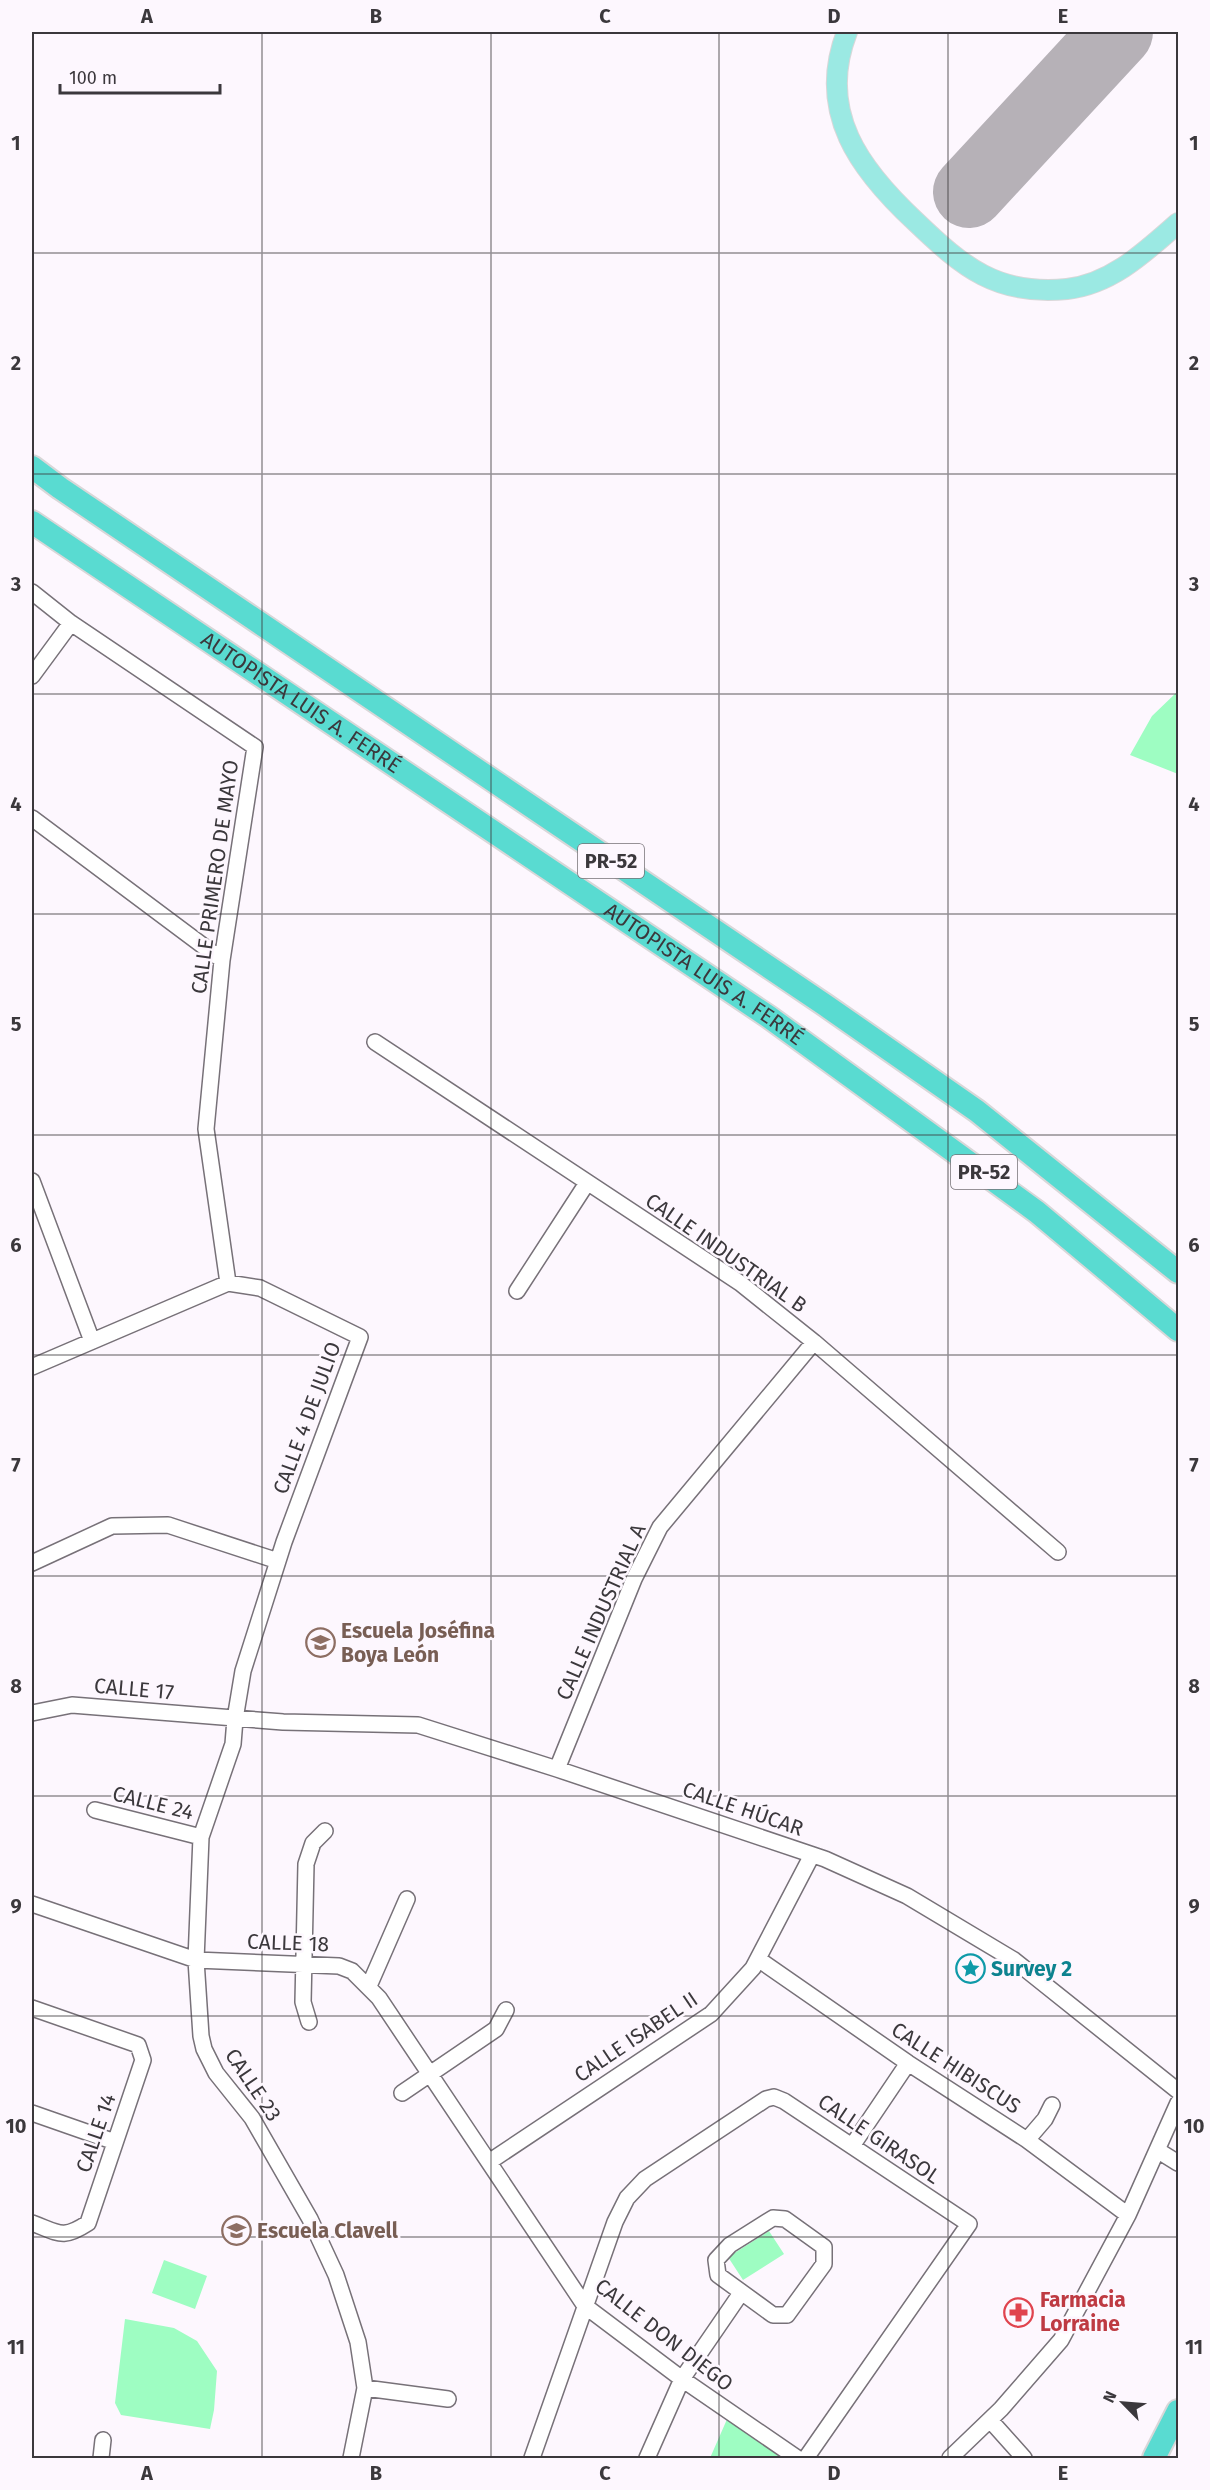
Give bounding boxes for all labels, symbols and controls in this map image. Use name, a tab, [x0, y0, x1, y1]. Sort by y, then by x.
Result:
text: A	[140, 4, 154, 28]
text: B	[370, 4, 382, 28]
text: C	[599, 4, 611, 28]
text: D	[827, 4, 841, 28]
text: E	[1058, 4, 1068, 28]
scale bar	[60, 57, 220, 95]
text: 100 m	[69, 67, 117, 89]
text: 1	[11, 131, 21, 155]
text: 1	[1189, 131, 1199, 155]
text: 2	[11, 351, 21, 375]
text: 2	[1189, 351, 1199, 375]
text: 3	[10, 572, 21, 596]
text: 3	[1188, 572, 1199, 596]
street label: AUTOPISTA LUIS A. FERRÉ	[196, 626, 406, 779]
street label: CALLE PRIMERO DE MAYO	[186, 758, 244, 996]
text: 4	[10, 792, 22, 816]
text: 4	[1188, 792, 1200, 816]
road number: PR-52	[578, 844, 644, 878]
street label: AUTOPISTA LUIS A. FERRÉ	[599, 897, 809, 1051]
text: 5	[11, 1012, 22, 1036]
text: 5	[1189, 1012, 1200, 1036]
road number: PR-52	[951, 1155, 1017, 1189]
street label: CALLE INDUSTRIAL B	[640, 1188, 812, 1318]
text: 6	[10, 1233, 22, 1257]
text: 6	[1188, 1233, 1200, 1257]
street label: CALLE 4 DE JULIO	[267, 1338, 347, 1498]
text: 7	[11, 1453, 21, 1477]
text: 7	[1189, 1453, 1199, 1477]
street label: CALLE INDUSTRIAL A	[550, 1520, 652, 1704]
place label: Escuela Joséfina Boya León	[341, 1618, 495, 1668]
school or university icon: Escuela Joséfina Boya León	[304, 1627, 336, 1659]
street label: CALLE 17	[93, 1673, 175, 1705]
text: 8	[10, 1674, 22, 1698]
text: 8	[1188, 1674, 1200, 1698]
street label: CALLE HÚCAR	[679, 1776, 807, 1842]
street label: CALLE 24	[110, 1780, 196, 1826]
text: 9	[10, 1894, 22, 1918]
text: 9	[1188, 1894, 1200, 1918]
street label: CALLE 18	[246, 1929, 330, 1957]
place icon: Survey 2	[954, 1953, 986, 1985]
place label: Survey 2	[991, 1956, 1072, 1982]
street label: CALLE ISABEL II	[569, 1986, 703, 2088]
street label: CALLE HIBISCUS	[886, 2016, 1026, 2120]
street label: CALLE 23	[219, 2044, 287, 2126]
street label: CALLE GIRASOL	[813, 2088, 946, 2190]
street label: CALLE 14	[70, 2090, 122, 2176]
text: 10	[6, 2114, 26, 2138]
text: 10	[1184, 2114, 1204, 2138]
school or university icon: Escuela Clavell	[220, 2215, 252, 2247]
place label: Escuela Clavell	[257, 2218, 399, 2244]
street label: CALLE DON DIEGO	[590, 2273, 738, 2397]
place label: Farmacia Lorraine	[1040, 2287, 1126, 2337]
pharmacy icon: Farmacia Lorraine	[1003, 2296, 1035, 2328]
text: 11	[7, 2335, 25, 2359]
text: 11	[1185, 2335, 1203, 2359]
north arrow	[1093, 2373, 1153, 2433]
text: N	[1099, 2388, 1121, 2406]
text: A	[140, 2461, 154, 2485]
text: B	[370, 2461, 382, 2485]
text: C	[599, 2461, 611, 2485]
text: D	[827, 2461, 841, 2485]
text: E	[1058, 2461, 1068, 2485]

